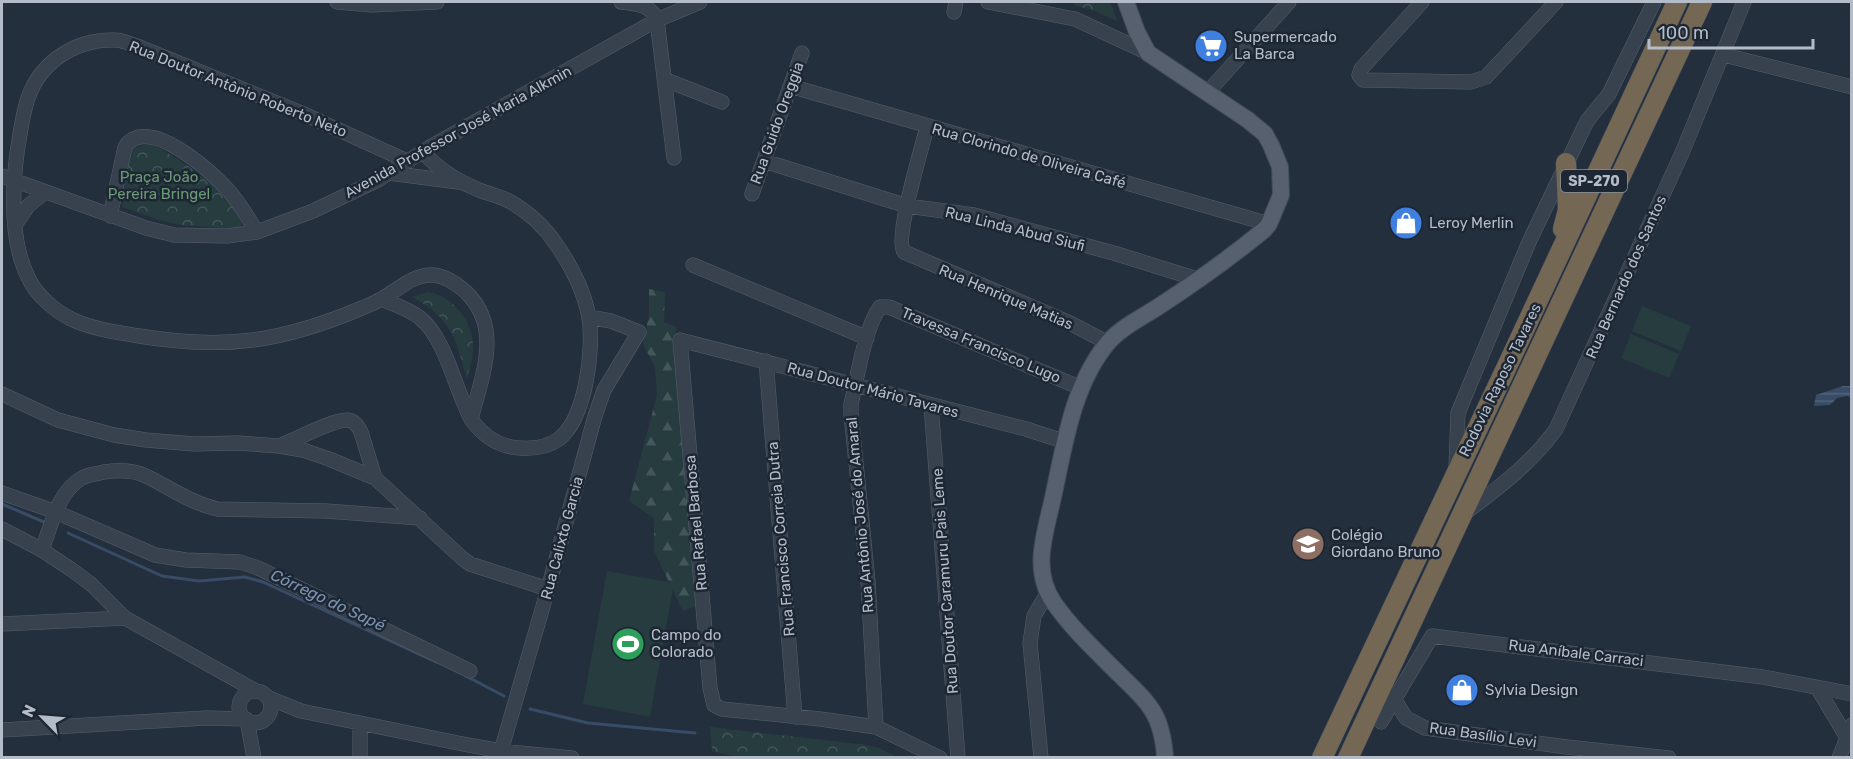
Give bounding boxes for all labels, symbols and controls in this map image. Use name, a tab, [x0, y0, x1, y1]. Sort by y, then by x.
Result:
scale bar	[1649, 12, 1812, 50]
text: 100 m	[1658, 22, 1709, 44]
supermarket icon: Supermercado La Barca	[1193, 28, 1229, 64]
place label: Supermercado La Barca	[1234, 28, 1337, 63]
street label: Rua Doutor Antônio Roberto Neto	[127, 37, 349, 141]
street label: Rua Guido Oreggia	[747, 59, 807, 187]
street label: Avenida Professor José Maria Alkmin	[341, 62, 575, 202]
street label: Rua Clorindo de Oliveira Café	[930, 120, 1128, 192]
park label: Praça João Pereira Bringel	[108, 168, 210, 203]
road number: SP-270	[1561, 170, 1627, 192]
street label: Rua Bernardo dos Santos	[1582, 192, 1670, 361]
street label: Rua Linda Abud Siufi	[943, 203, 1087, 255]
shop icon: Leroy Merlin	[1388, 205, 1424, 241]
place label: Leroy Merlin	[1429, 214, 1513, 232]
street label: Rua Henrique Matias	[936, 261, 1076, 334]
street label: Rodovia Raposo Tavares	[1455, 300, 1545, 459]
street label: Travessa Francisco Lugo	[899, 303, 1063, 387]
street label: Rua Doutor Mário Tavares	[785, 358, 961, 422]
street label: Rua Antônio José do Amaral	[842, 416, 878, 614]
street label: Rua Francisco Correia Dutra	[764, 441, 798, 637]
street label: Rua Rafael Barbosa	[681, 454, 711, 592]
street label: Rua Doutor Caramuru Pais Leme	[928, 467, 962, 695]
street label: Rua Calixto Garcia	[537, 474, 587, 602]
school or university icon: Colégio Giordano Bruno	[1290, 526, 1326, 562]
place label: Colégio Giordano Bruno	[1331, 526, 1440, 561]
water label: Córrego do Sapé	[268, 565, 388, 635]
sports icon: Campo do Colorado	[610, 626, 646, 662]
place label: Campo do Colorado	[651, 626, 721, 661]
street label: Rua Aníbale Carraci	[1507, 636, 1645, 670]
shop icon: Sylvia Design	[1444, 672, 1480, 708]
place label: Sylvia Design	[1485, 681, 1578, 699]
north arrow	[12, 687, 72, 747]
text: N	[18, 702, 40, 720]
street label: Rua Basílio Levi	[1428, 719, 1538, 751]

